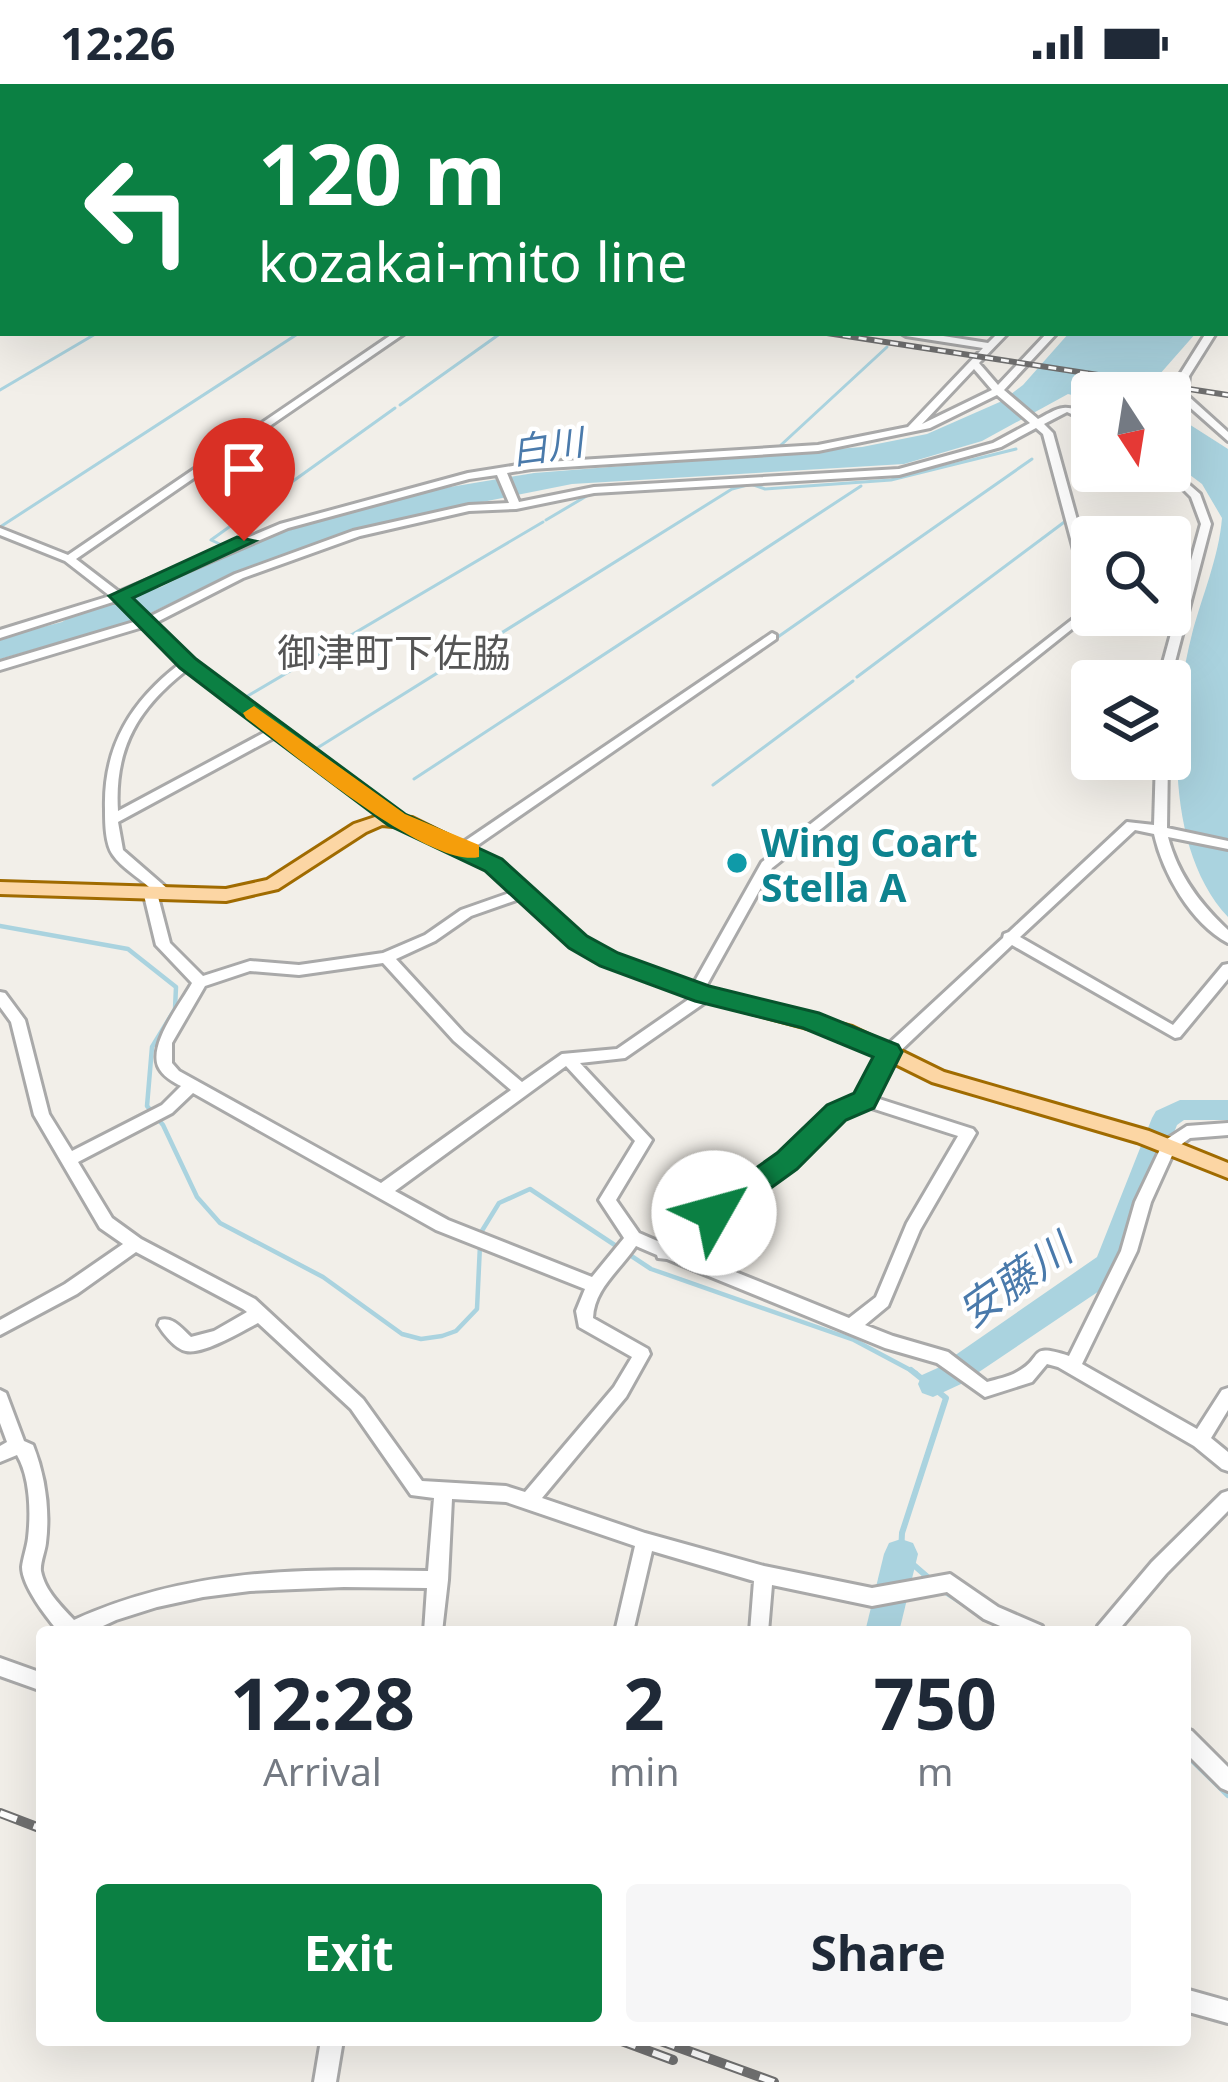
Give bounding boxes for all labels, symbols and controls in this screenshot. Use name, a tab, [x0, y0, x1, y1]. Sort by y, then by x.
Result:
text: 12:26	[60, 12, 176, 73]
text: 120 m	[258, 115, 506, 230]
icon: left	[60, 132, 216, 288]
text: kozakai-mito line	[258, 224, 687, 298]
north arrow	[1071, 372, 1191, 492]
map controls	[1071, 372, 1191, 780]
water label: 白川	[508, 416, 590, 475]
pin	[193, 418, 295, 541]
icon: arrive	[211, 436, 277, 502]
button: search	[1071, 516, 1191, 636]
district label: 御津町下佐脇	[277, 625, 511, 678]
button: layers	[1071, 660, 1191, 780]
place label: Wing Coart Stella A	[761, 815, 978, 913]
marker: Wing Coart Stella A	[724, 850, 750, 876]
position arrow	[651, 1150, 777, 1276]
water label: 安藤川	[946, 1217, 1085, 1338]
text: 12:28	[230, 1653, 415, 1751]
text: 2	[624, 1653, 665, 1751]
text: 750	[873, 1653, 997, 1751]
text: Arrival	[263, 1744, 382, 1797]
text: min	[609, 1744, 680, 1797]
text: m	[917, 1744, 953, 1797]
button: Exit	[96, 1884, 602, 2022]
button: Share	[626, 1884, 1131, 2022]

